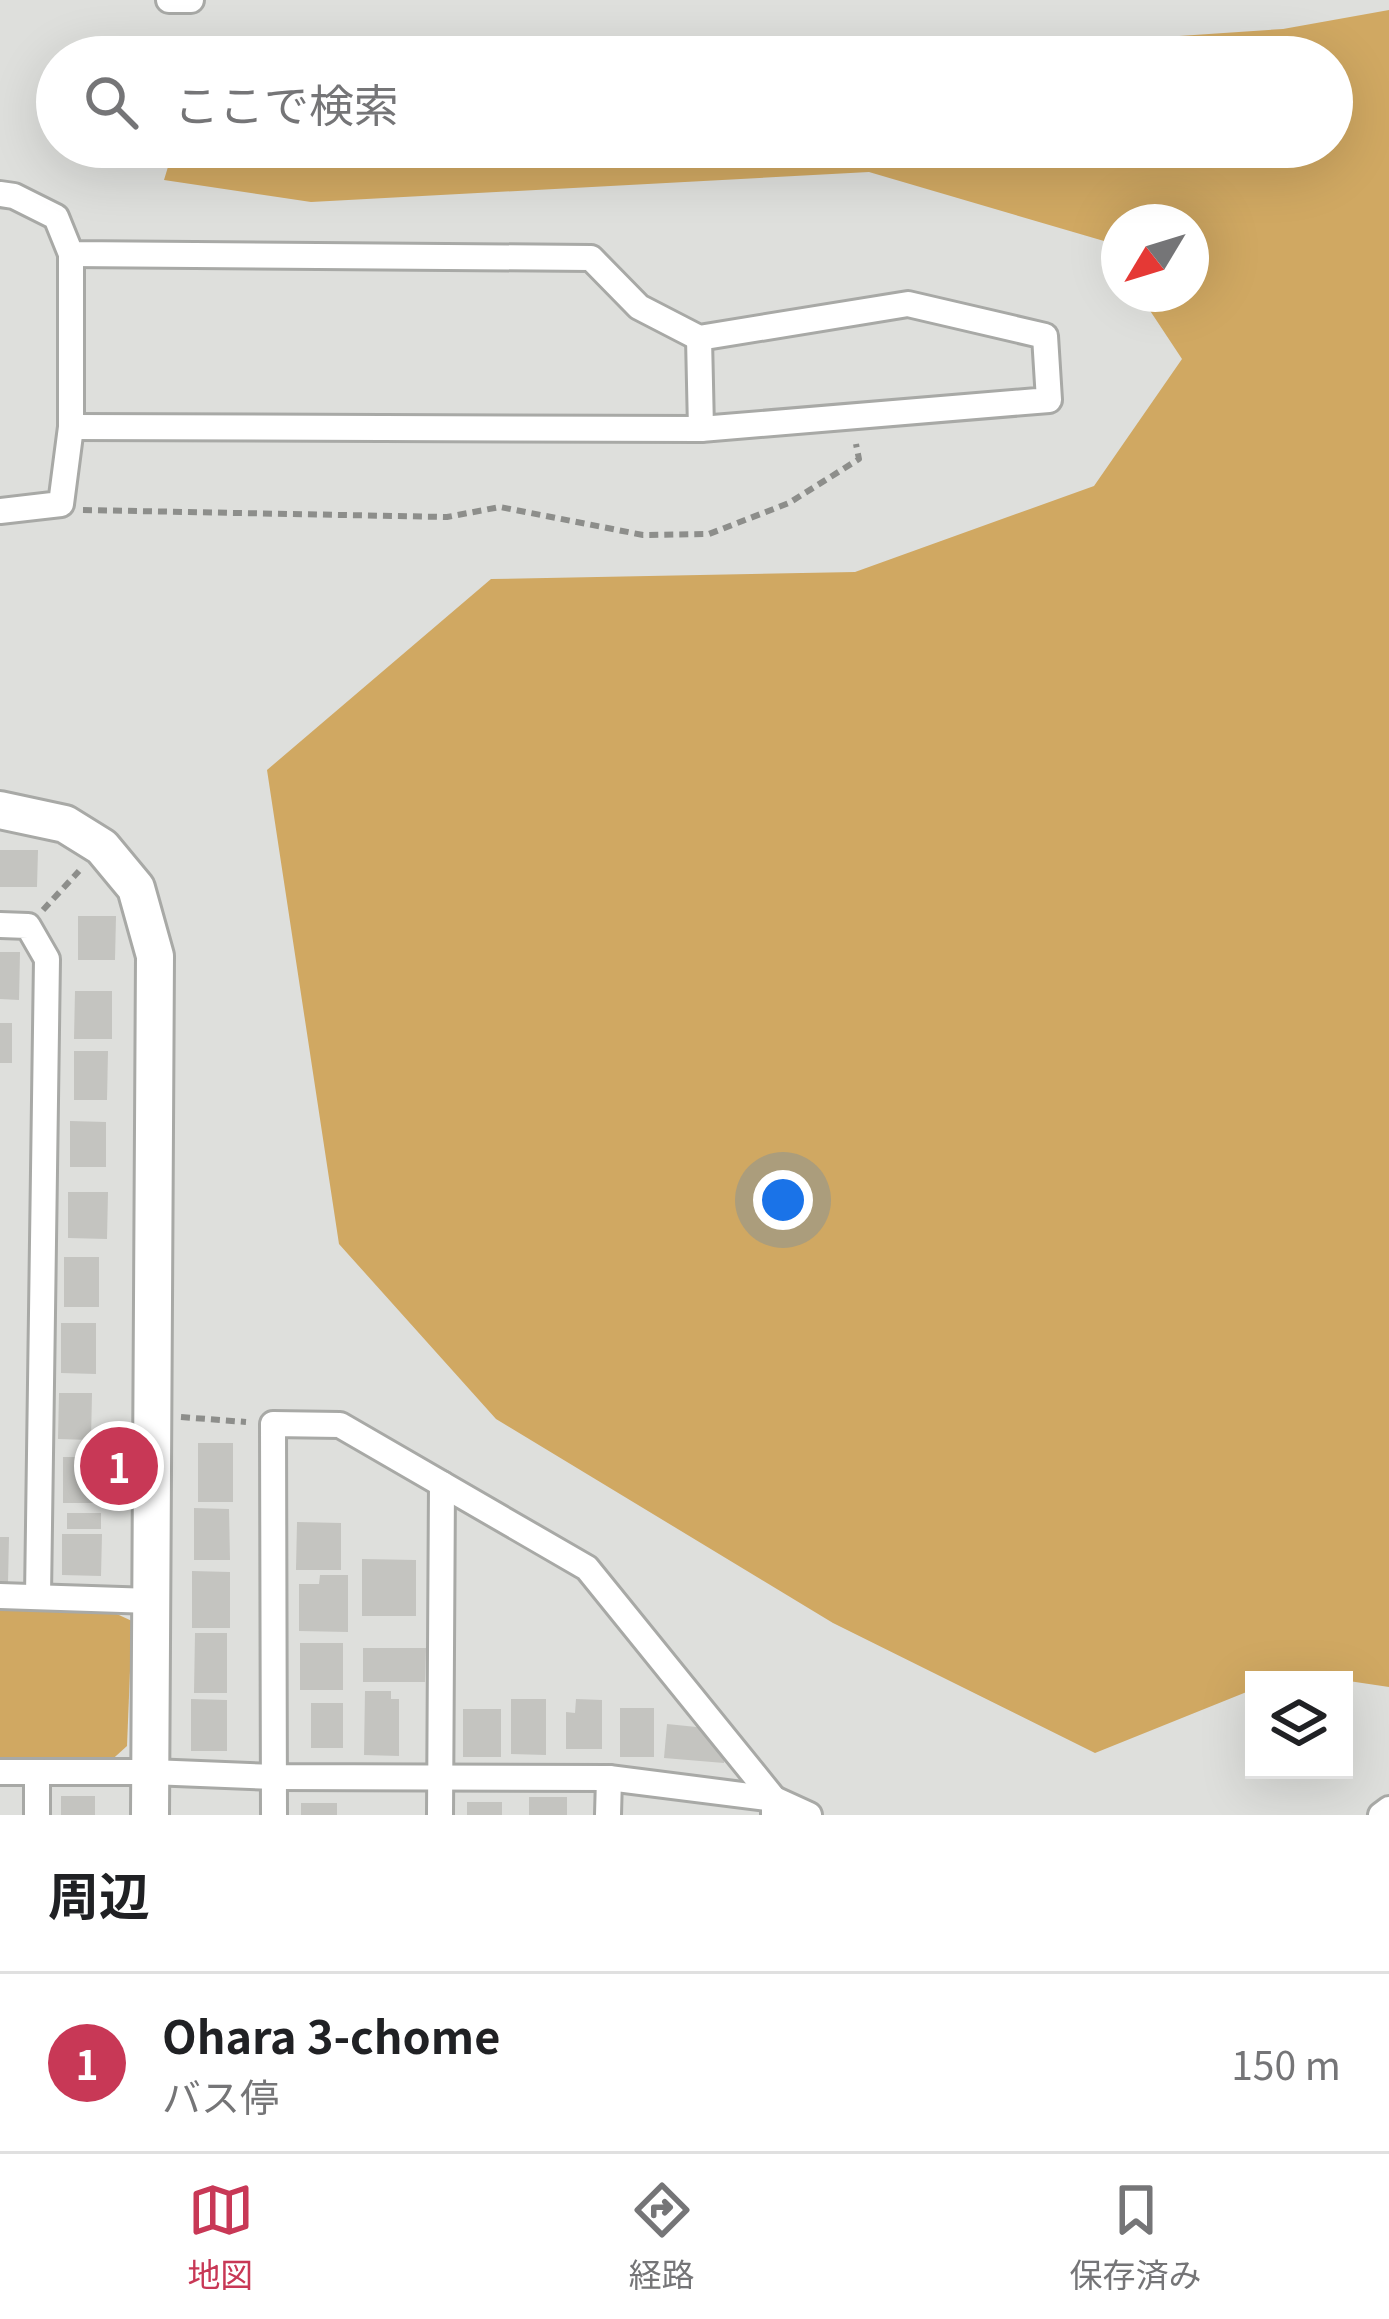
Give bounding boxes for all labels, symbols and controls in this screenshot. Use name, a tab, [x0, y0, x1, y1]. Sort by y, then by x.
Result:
search box	[36, 36, 1353, 168]
icon: search	[78, 69, 144, 135]
text: ここで検索	[174, 70, 399, 135]
north arrow	[1101, 204, 1209, 312]
your location	[753, 1170, 813, 1230]
pin: 1	[80, 1421, 158, 1511]
map controls	[1245, 1671, 1353, 1779]
button: layers	[1245, 1671, 1353, 1779]
text: 周辺	[48, 1856, 150, 1930]
text: Ohara 3-chome	[162, 2002, 500, 2067]
text: 1	[75, 2035, 99, 2091]
text: 150 m	[1231, 2035, 1341, 2091]
text: バス停	[162, 2067, 279, 2123]
tab: 地図	[188, 2177, 254, 2297]
tab: 経路	[629, 2177, 695, 2297]
tab: 保存済み	[1070, 2177, 1202, 2297]

